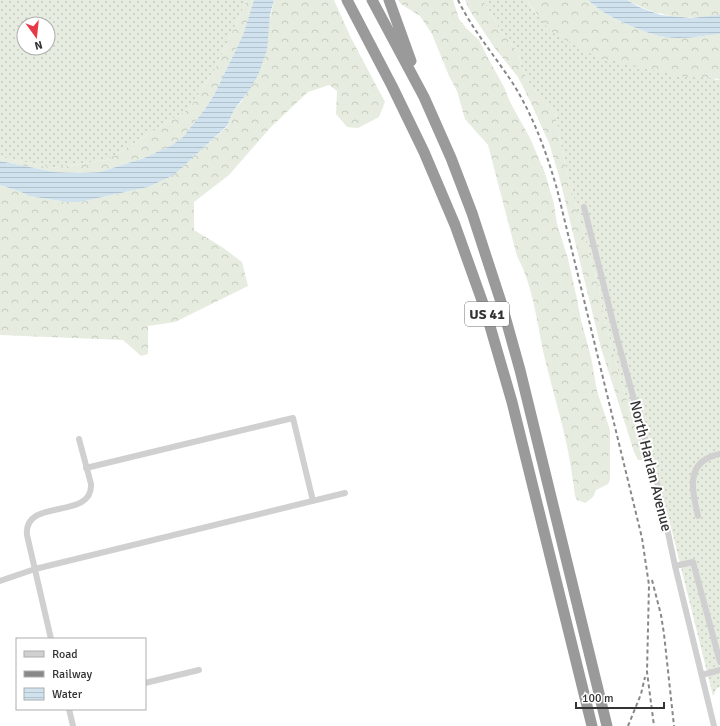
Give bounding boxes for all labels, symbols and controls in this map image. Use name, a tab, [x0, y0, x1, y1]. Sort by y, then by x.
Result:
north arrow	[16, 16, 56, 56]
text: N	[33, 38, 44, 52]
road number: US 41	[465, 302, 509, 326]
street label: North Harlan Avenue	[626, 399, 676, 533]
legend	[16, 638, 146, 710]
text: Road	[52, 647, 78, 662]
text: Railway	[52, 667, 92, 682]
scale bar	[576, 684, 664, 710]
text: Water	[52, 687, 83, 702]
text: 100 m	[582, 691, 614, 706]

